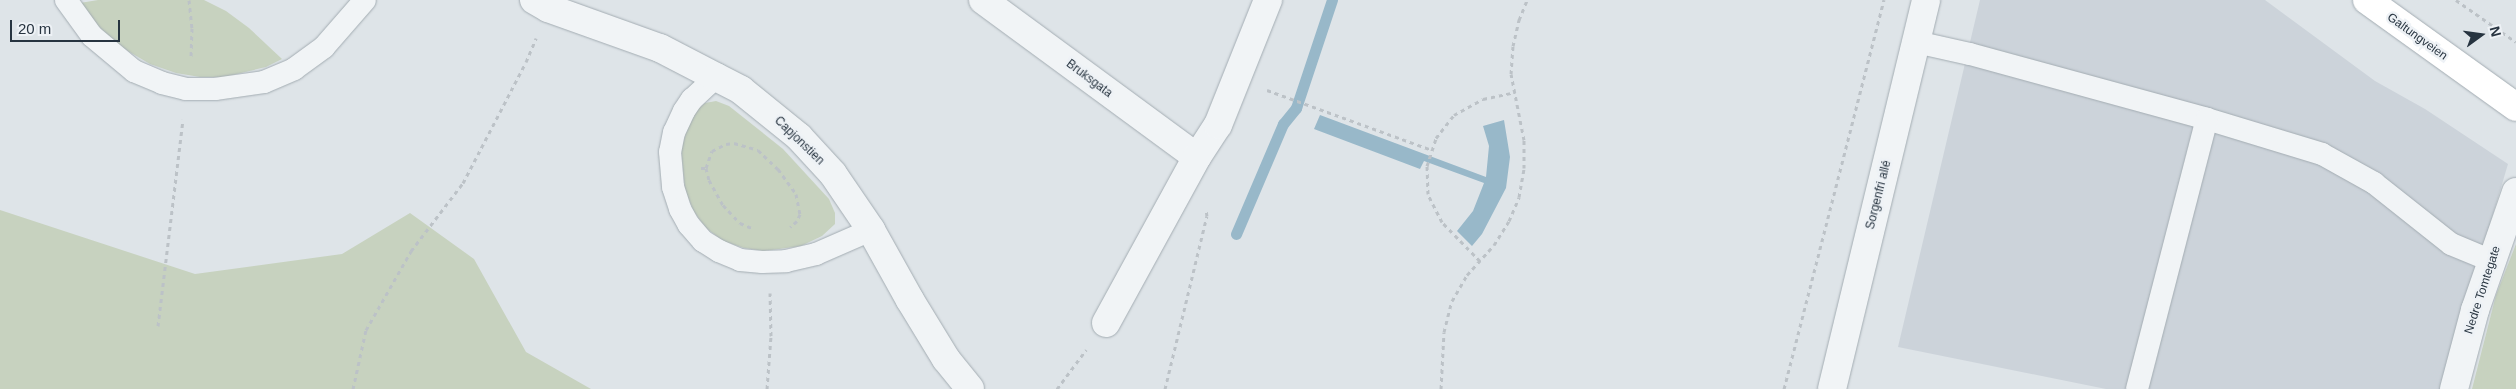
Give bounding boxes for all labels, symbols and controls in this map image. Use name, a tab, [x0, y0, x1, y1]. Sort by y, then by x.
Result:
scale bar	[12, 10, 122, 42]
street label: Galtungveien	[2384, 10, 2450, 64]
north arrow	[2456, 10, 2506, 60]
text: 20 m	[18, 20, 51, 37]
text: N	[2487, 25, 2505, 38]
street label: Bruksgata	[1063, 57, 1115, 101]
street label: Capjonstien	[771, 114, 827, 168]
street label: Sorgenfri allé	[1863, 159, 1895, 231]
street label: Nedre Tomtegate	[2462, 244, 2504, 336]

